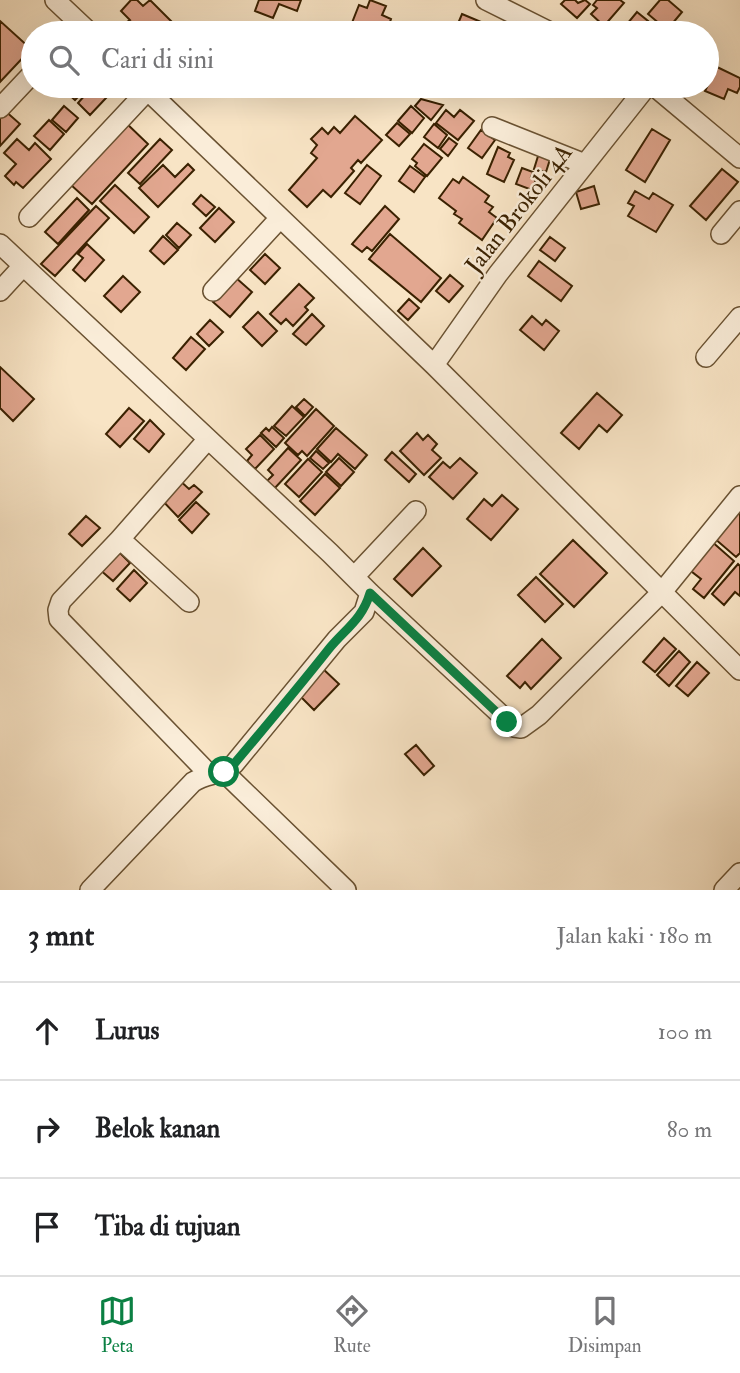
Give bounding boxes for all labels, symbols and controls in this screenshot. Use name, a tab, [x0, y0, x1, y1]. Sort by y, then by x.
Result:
search box	[21, 21, 719, 98]
icon: search	[45, 41, 83, 79]
text: Cari di sini	[101, 44, 214, 76]
street label: Jalan Brokoli 4A	[458, 138, 579, 281]
route end	[491, 706, 522, 737]
route start	[208, 756, 239, 787]
text: 3 mnt	[28, 917, 94, 954]
text: Jalan kaki · 180 m	[557, 921, 712, 950]
icon: ahead	[28, 1012, 66, 1050]
text: Lurus	[95, 1015, 159, 1047]
text: 100 m	[658, 1017, 712, 1046]
icon: right	[28, 1110, 66, 1148]
text: Belok kanan	[95, 1113, 220, 1145]
text: 80 m	[667, 1115, 712, 1144]
icon: arrive	[28, 1208, 66, 1246]
text: Tiba di tujuan	[95, 1211, 240, 1243]
tab: Peta	[98, 1292, 136, 1358]
tab: Rute	[333, 1292, 371, 1358]
tab: Disimpan	[568, 1292, 642, 1358]

